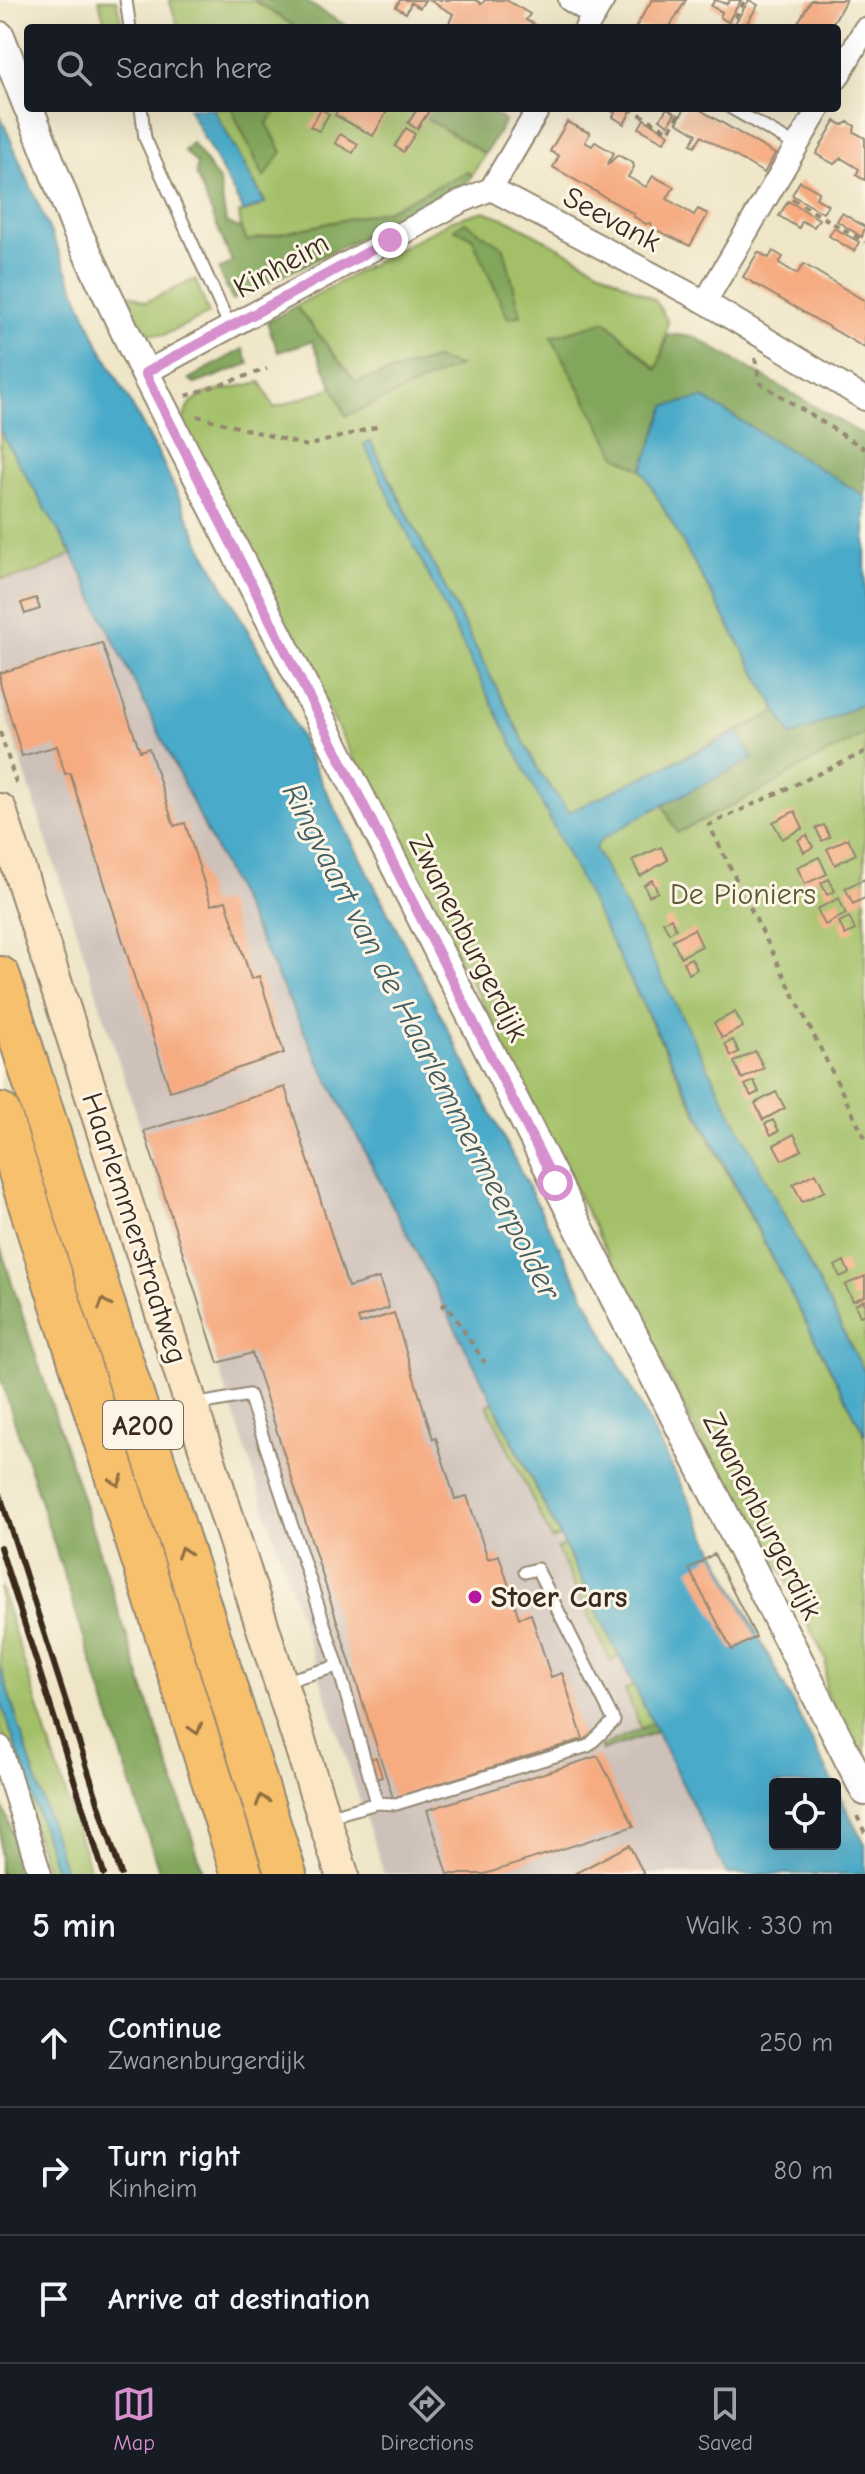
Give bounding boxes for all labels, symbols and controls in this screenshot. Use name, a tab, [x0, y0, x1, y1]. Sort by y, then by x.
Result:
search box	[24, 24, 841, 112]
icon: search	[52, 46, 96, 90]
text: Search here	[116, 51, 272, 86]
street label: Seevank	[557, 179, 667, 260]
route end	[372, 222, 408, 258]
street label: Kinheim	[228, 225, 335, 306]
water label: Ringvaart van de Haarlemmermeerpolder	[275, 777, 569, 1307]
street label: Zwanenburgerdijk	[401, 829, 536, 1048]
park label: De Pioniers	[670, 877, 816, 912]
street label: Haarlemmerstraatweg	[74, 1088, 195, 1368]
route start	[537, 1165, 573, 1201]
one-way arrow	[97, 1298, 113, 1312]
road number: A200	[103, 1401, 183, 1449]
street label: Zwanenburgerdijk	[695, 1407, 830, 1626]
one-way arrow	[108, 1474, 124, 1487]
one-way arrow	[176, 1546, 192, 1559]
place label: Stoer Cars	[491, 1580, 628, 1615]
marker: Stoer Cars	[466, 1588, 484, 1606]
one-way arrow	[186, 1721, 202, 1735]
map controls	[769, 1778, 841, 1850]
button: locate	[769, 1778, 841, 1850]
one-way arrow	[255, 1793, 271, 1807]
text: 5 min	[32, 1906, 116, 1946]
text: Walk · 330 m	[686, 1911, 833, 1941]
text: Continue	[108, 2011, 222, 2046]
icon: ahead	[32, 2021, 76, 2065]
text: 250 m	[759, 2028, 833, 2058]
text: Zwanenburgerdijk	[108, 2046, 305, 2076]
text: Turn right	[108, 2139, 240, 2174]
icon: right	[32, 2149, 76, 2193]
text: 80 m	[774, 2156, 833, 2186]
text: Kinheim	[108, 2174, 197, 2204]
icon: arrive	[32, 2277, 76, 2321]
text: Arrive at destination	[108, 2282, 370, 2317]
tab: Map	[112, 2382, 156, 2456]
tab: Directions	[381, 2382, 474, 2456]
tab: Saved	[698, 2382, 753, 2456]

